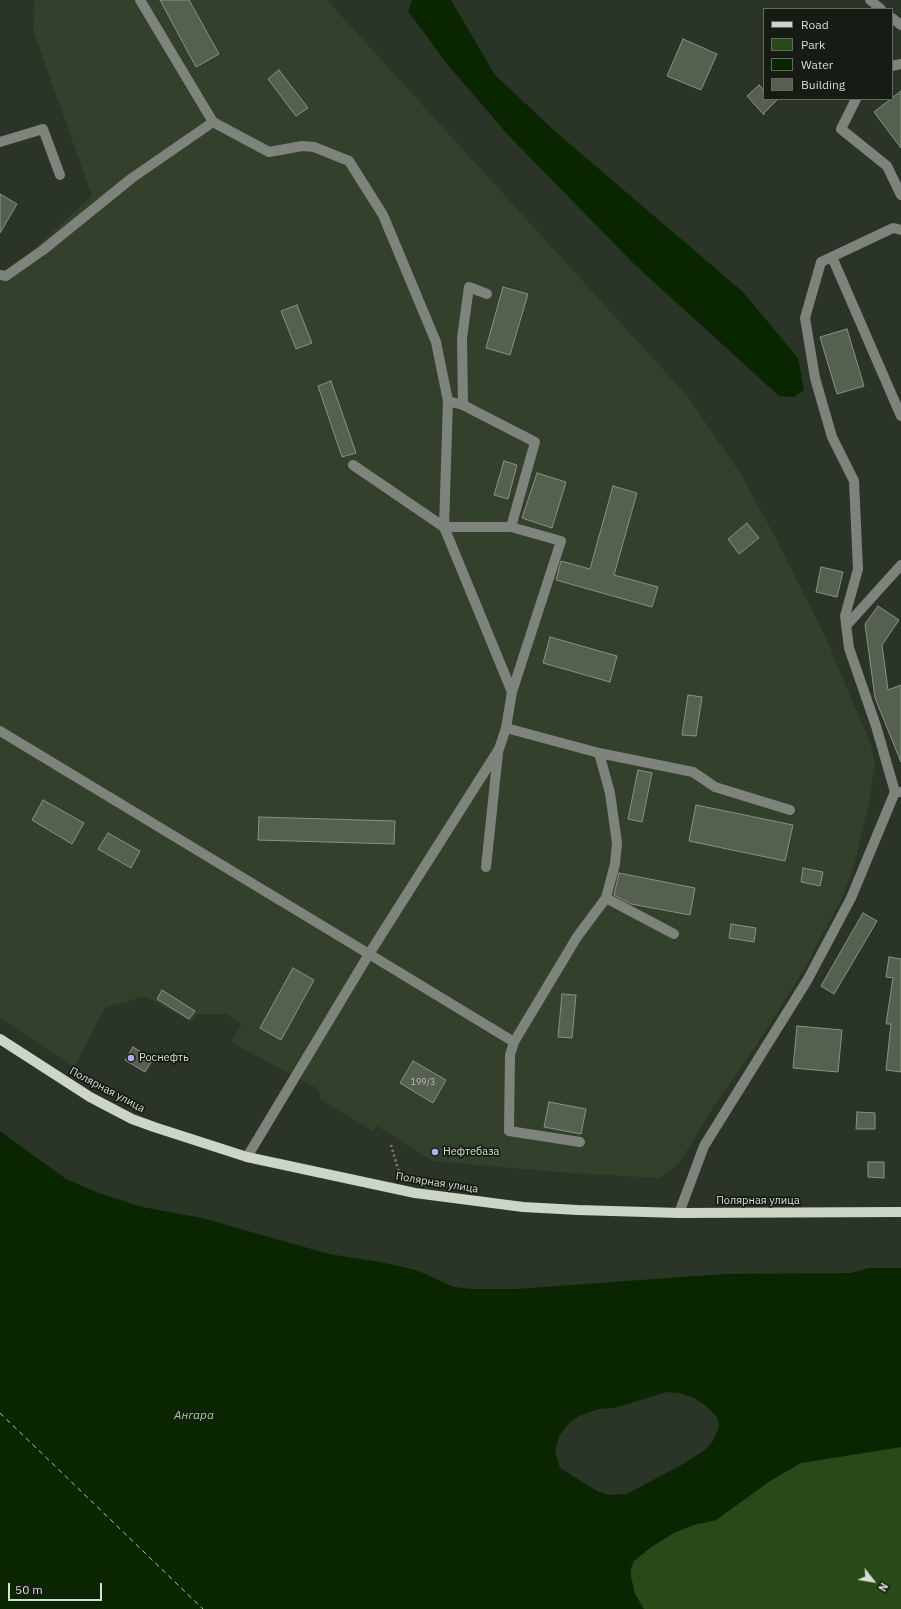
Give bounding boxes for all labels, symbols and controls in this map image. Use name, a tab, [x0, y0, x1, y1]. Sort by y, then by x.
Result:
legend	[763, 8, 893, 100]
text: Road	[801, 17, 829, 32]
text: Park	[801, 37, 825, 52]
text: Water	[801, 57, 833, 72]
text: Building	[801, 77, 845, 92]
place label: Роснефть	[139, 1051, 189, 1065]
marker: Роснефть	[126, 1053, 136, 1063]
street label: Полярная улица	[67, 1065, 147, 1115]
house number: 199/3	[410, 1077, 436, 1087]
place label: Нефтебаза	[443, 1145, 499, 1159]
marker: Нефтебаза	[430, 1147, 440, 1157]
street label: Полярная улица	[395, 1170, 479, 1196]
street label: Полярная улица	[716, 1194, 800, 1208]
water label: Ангара	[174, 1409, 214, 1423]
north arrow	[853, 1561, 893, 1601]
scale bar	[10, 1575, 104, 1601]
text: N	[875, 1580, 891, 1594]
text: 50 m	[15, 1582, 43, 1597]

